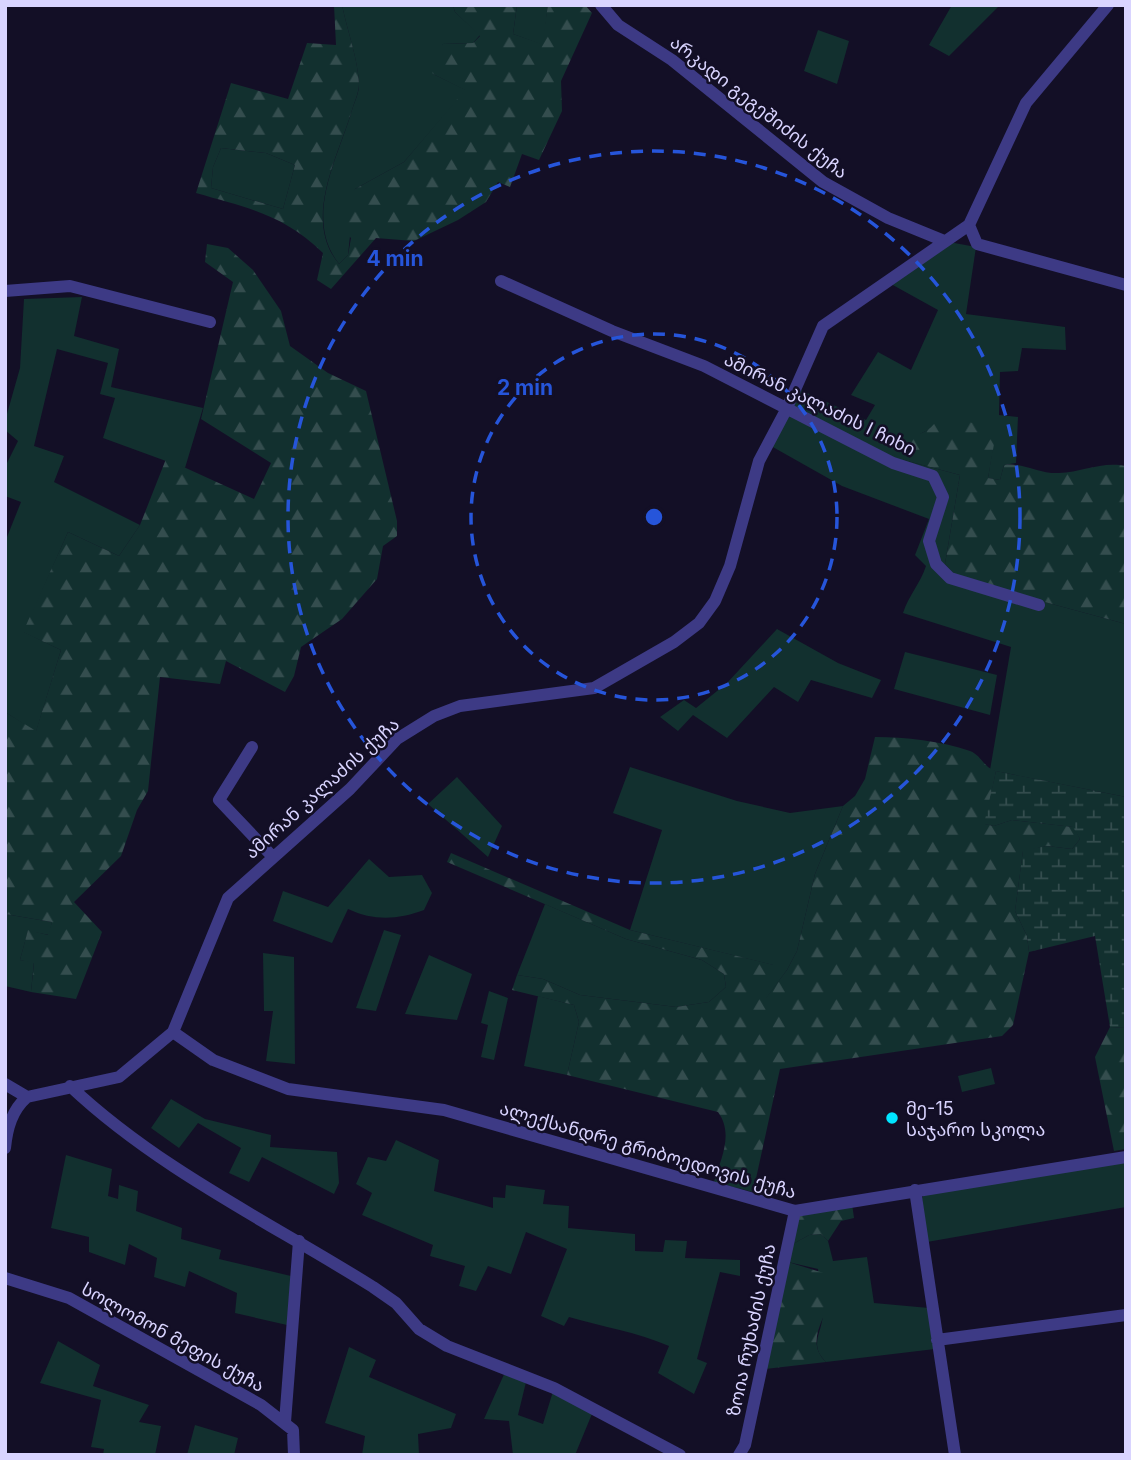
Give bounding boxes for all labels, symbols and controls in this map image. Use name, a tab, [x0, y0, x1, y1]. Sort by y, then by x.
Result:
street label: არკადი გეგეშიძის ქუჩა	[666, 31, 852, 184]
text: 4 min	[366, 246, 424, 271]
street label: ამირან კალაძის I ჩიხი	[720, 348, 919, 460]
text: 2 min	[497, 375, 553, 400]
centre of rings	[642, 505, 666, 529]
street label: ამირან კალაძის ქუჩა	[241, 713, 404, 864]
street label: ალექსანდრე გრიბოედოვის ქუჩა	[497, 1098, 799, 1203]
place label: მე-15 საჯარო სკოლა	[906, 1098, 1045, 1141]
marker: მე-15 საჯარო სკოლა	[884, 1110, 900, 1126]
street label: ზოია რუხაძის ქუჩა	[722, 1242, 781, 1418]
street label: სოლომონ მეფის ქუჩა	[77, 1278, 268, 1397]

